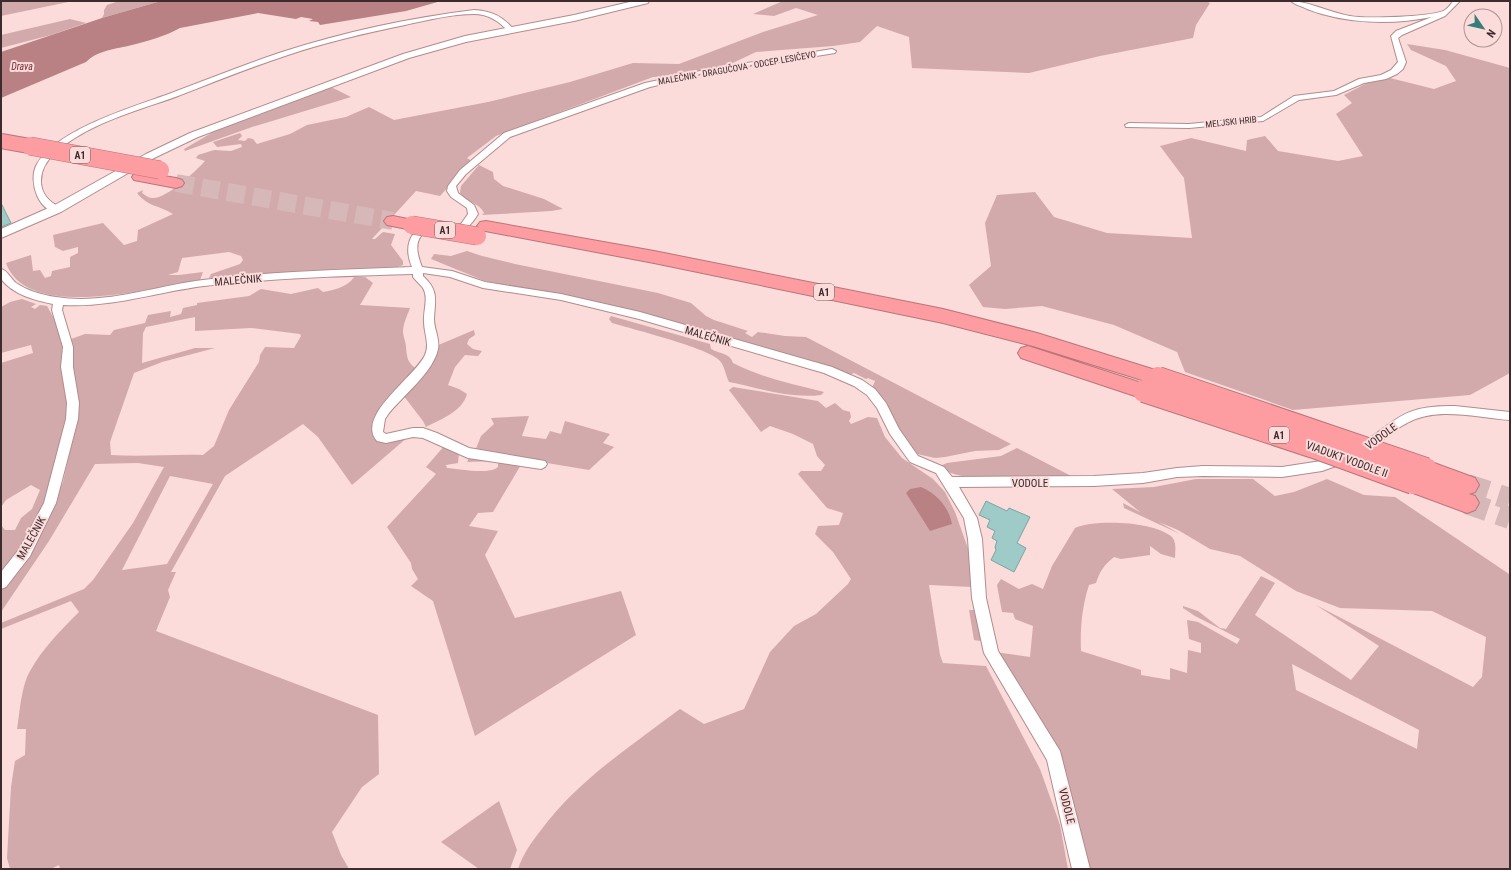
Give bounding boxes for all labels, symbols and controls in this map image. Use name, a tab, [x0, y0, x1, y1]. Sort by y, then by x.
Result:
north arrow	[1463, 8, 1503, 48]
text: N	[1483, 27, 1498, 40]
street label: MALEČNIK - DRAGUČOVA - ODCEP LESIČEVO	[657, 48, 817, 87]
water label: Drava	[11, 61, 33, 72]
street label: MELJSKI HRIB	[1205, 114, 1257, 130]
road number: A1	[70, 147, 90, 163]
road number: A1	[435, 222, 455, 238]
street label: MALEČNIK	[214, 271, 262, 289]
road number: A1	[814, 284, 834, 300]
street label: MALEČNIK	[683, 323, 733, 349]
street label: VODOLE	[1363, 420, 1400, 452]
road number: A1	[1269, 427, 1289, 443]
street label: VIADUKT VODOLE II	[1304, 439, 1390, 480]
street label: VODOLE	[1012, 477, 1049, 490]
street label: MALEČNIK	[13, 514, 49, 562]
street label: VODOLE	[1056, 787, 1077, 826]

